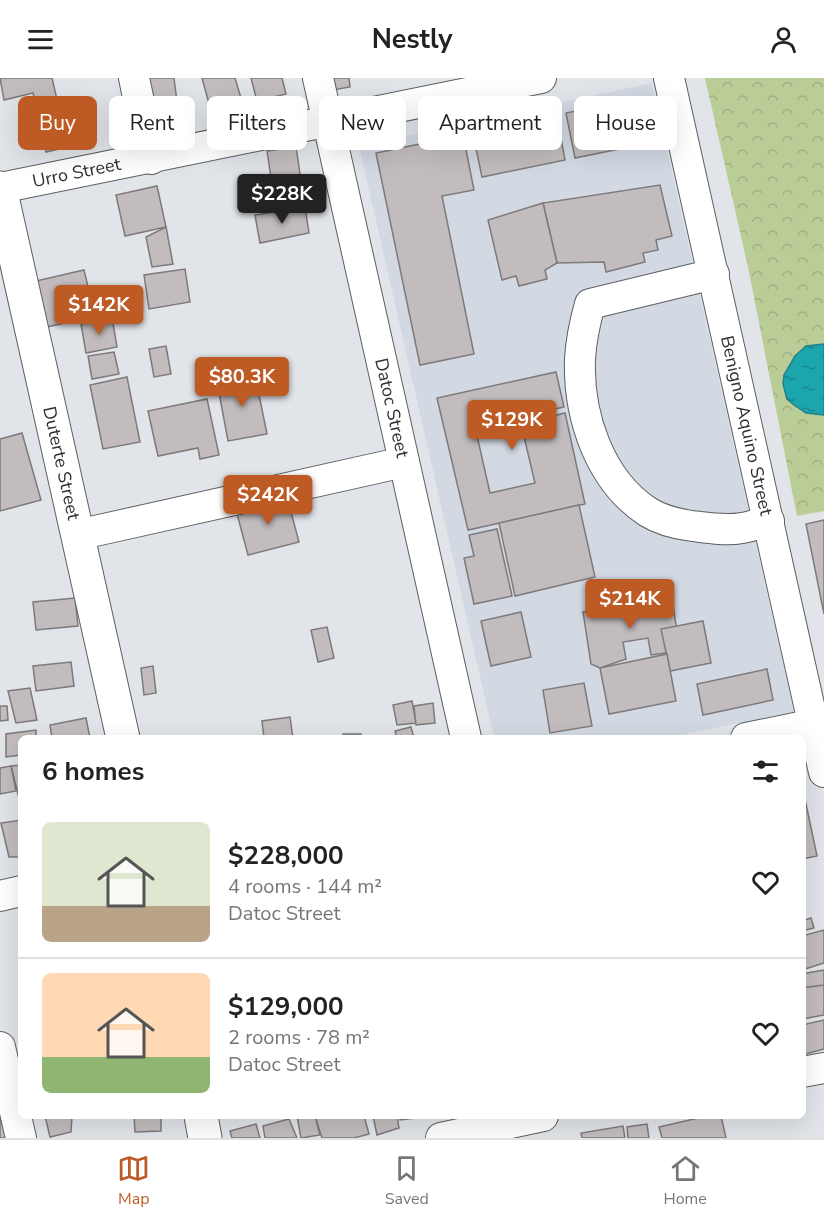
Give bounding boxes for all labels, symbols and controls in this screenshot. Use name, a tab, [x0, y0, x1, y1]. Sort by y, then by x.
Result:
text: Nestly	[372, 21, 452, 58]
icon: menu	[24, 23, 57, 56]
icon: person	[767, 23, 800, 56]
chip: Buy	[18, 96, 97, 150]
chip: Rent	[109, 96, 195, 150]
chip: Filters	[207, 96, 307, 150]
chip: New	[319, 96, 406, 150]
chip: Apartment	[418, 96, 562, 150]
chip: House	[574, 96, 677, 150]
street label: Urro Street	[30, 152, 123, 193]
pin: $228K	[240, 174, 324, 225]
text: $228K	[251, 180, 313, 207]
pin: $142K	[57, 285, 141, 336]
text: $142K	[68, 291, 130, 318]
street label: Benigno Aquino Street	[715, 333, 778, 518]
street label: Datoc Street	[369, 356, 415, 461]
pin: $80.3K	[193, 357, 291, 408]
text: $80.3K	[209, 363, 275, 390]
pin: $129K	[470, 400, 554, 451]
street label: Duterte Street	[37, 404, 86, 523]
text: $129K	[481, 406, 543, 433]
pin: $242K	[226, 475, 310, 526]
text: $242K	[237, 481, 299, 508]
pin: $214K	[588, 579, 672, 630]
text: $214K	[599, 585, 661, 612]
text: 6 homes	[42, 754, 144, 789]
icon: filters	[749, 755, 782, 788]
text: $228,000	[228, 838, 344, 873]
icon: home	[90, 846, 162, 918]
icon: heart	[749, 866, 782, 899]
text: 4 rooms · 144 m²	[228, 873, 382, 900]
text: Datoc Street	[228, 900, 340, 927]
text: $129,000	[228, 989, 344, 1024]
icon: home	[90, 997, 162, 1069]
icon: heart	[749, 1017, 782, 1050]
text: 2 rooms · 78 m²	[228, 1024, 370, 1051]
text: Datoc Street	[228, 1051, 340, 1078]
tab: Map	[117, 1152, 150, 1210]
tab: Saved	[385, 1152, 429, 1210]
tab: Home	[663, 1152, 707, 1210]

